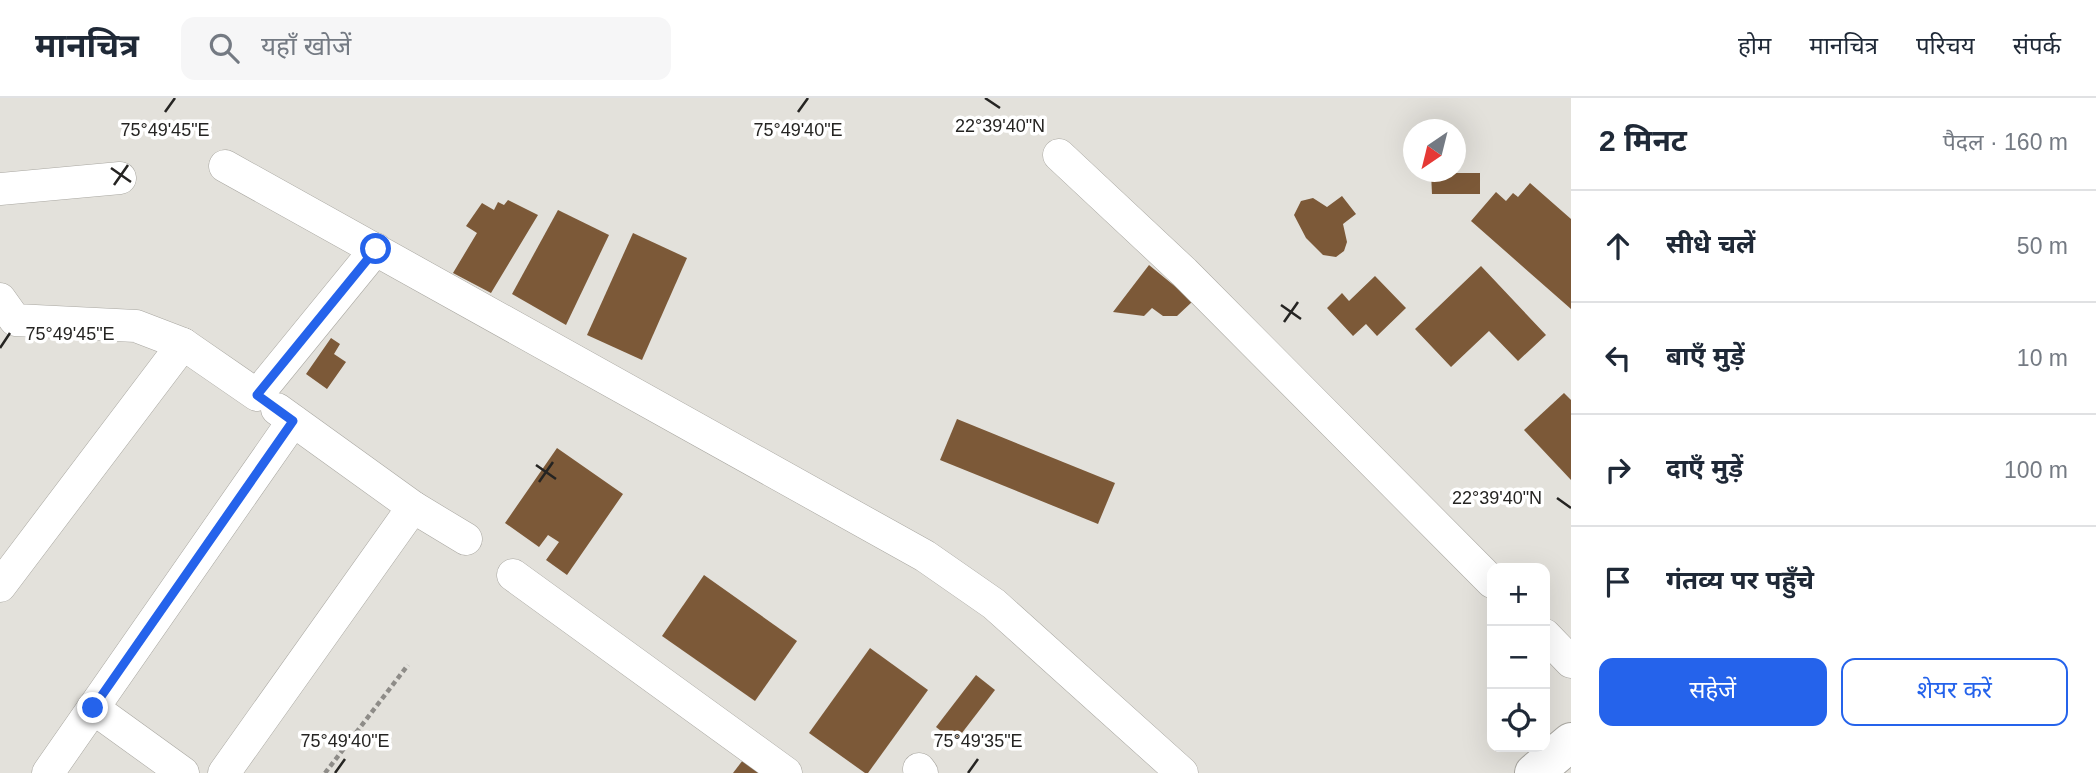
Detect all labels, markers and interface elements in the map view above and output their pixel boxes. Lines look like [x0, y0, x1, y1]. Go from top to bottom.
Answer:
search box [181, 17, 671, 80]
text: मानचित्र [35, 27, 139, 64]
icon: search [205, 29, 243, 67]
text: यहाँ खोजें [261, 31, 351, 61]
text: होम [1738, 32, 1771, 59]
text: मानचित्र [1809, 32, 1878, 59]
text: परिचय [1916, 32, 1975, 59]
text: संपर्क [2013, 32, 2061, 59]
text: 22°39'40"N [955, 116, 1045, 136]
north arrow [1403, 119, 1466, 182]
text: 75°49'45"E [120, 120, 210, 140]
text: 75°49'40"E [753, 120, 843, 140]
text: 2 मिनट [1599, 124, 1687, 157]
text: पैदल · 160 m [1943, 129, 2068, 155]
icon: ahead [1599, 227, 1637, 265]
text: सीधे चलें [1666, 229, 1755, 259]
route start [360, 233, 391, 264]
text: 50 m [2017, 233, 2068, 259]
text: 75°49'45"E [25, 324, 115, 344]
icon: left [1599, 339, 1637, 377]
text: बाएँ मुड़ें [1666, 341, 1745, 371]
text: 10 m [2017, 345, 2068, 371]
icon: right [1599, 451, 1637, 489]
text: दाएँ मुड़ें [1666, 453, 1743, 483]
text: 100 m [2004, 457, 2068, 483]
text: 22°39'40"N [1452, 488, 1542, 508]
map controls [1487, 563, 1550, 752]
button: + [1487, 563, 1550, 626]
icon: arrive [1599, 563, 1637, 601]
text: गंतव्य पर पहुँचे [1666, 565, 1814, 595]
button: − [1487, 626, 1550, 689]
button: सहेजें [1599, 658, 1827, 726]
button: शेयर करें [1841, 658, 2068, 726]
button: locate [1487, 689, 1550, 752]
route end [77, 692, 108, 723]
text: 75°49'40"E [300, 731, 390, 751]
text: 75°49'35"E [933, 731, 1023, 751]

